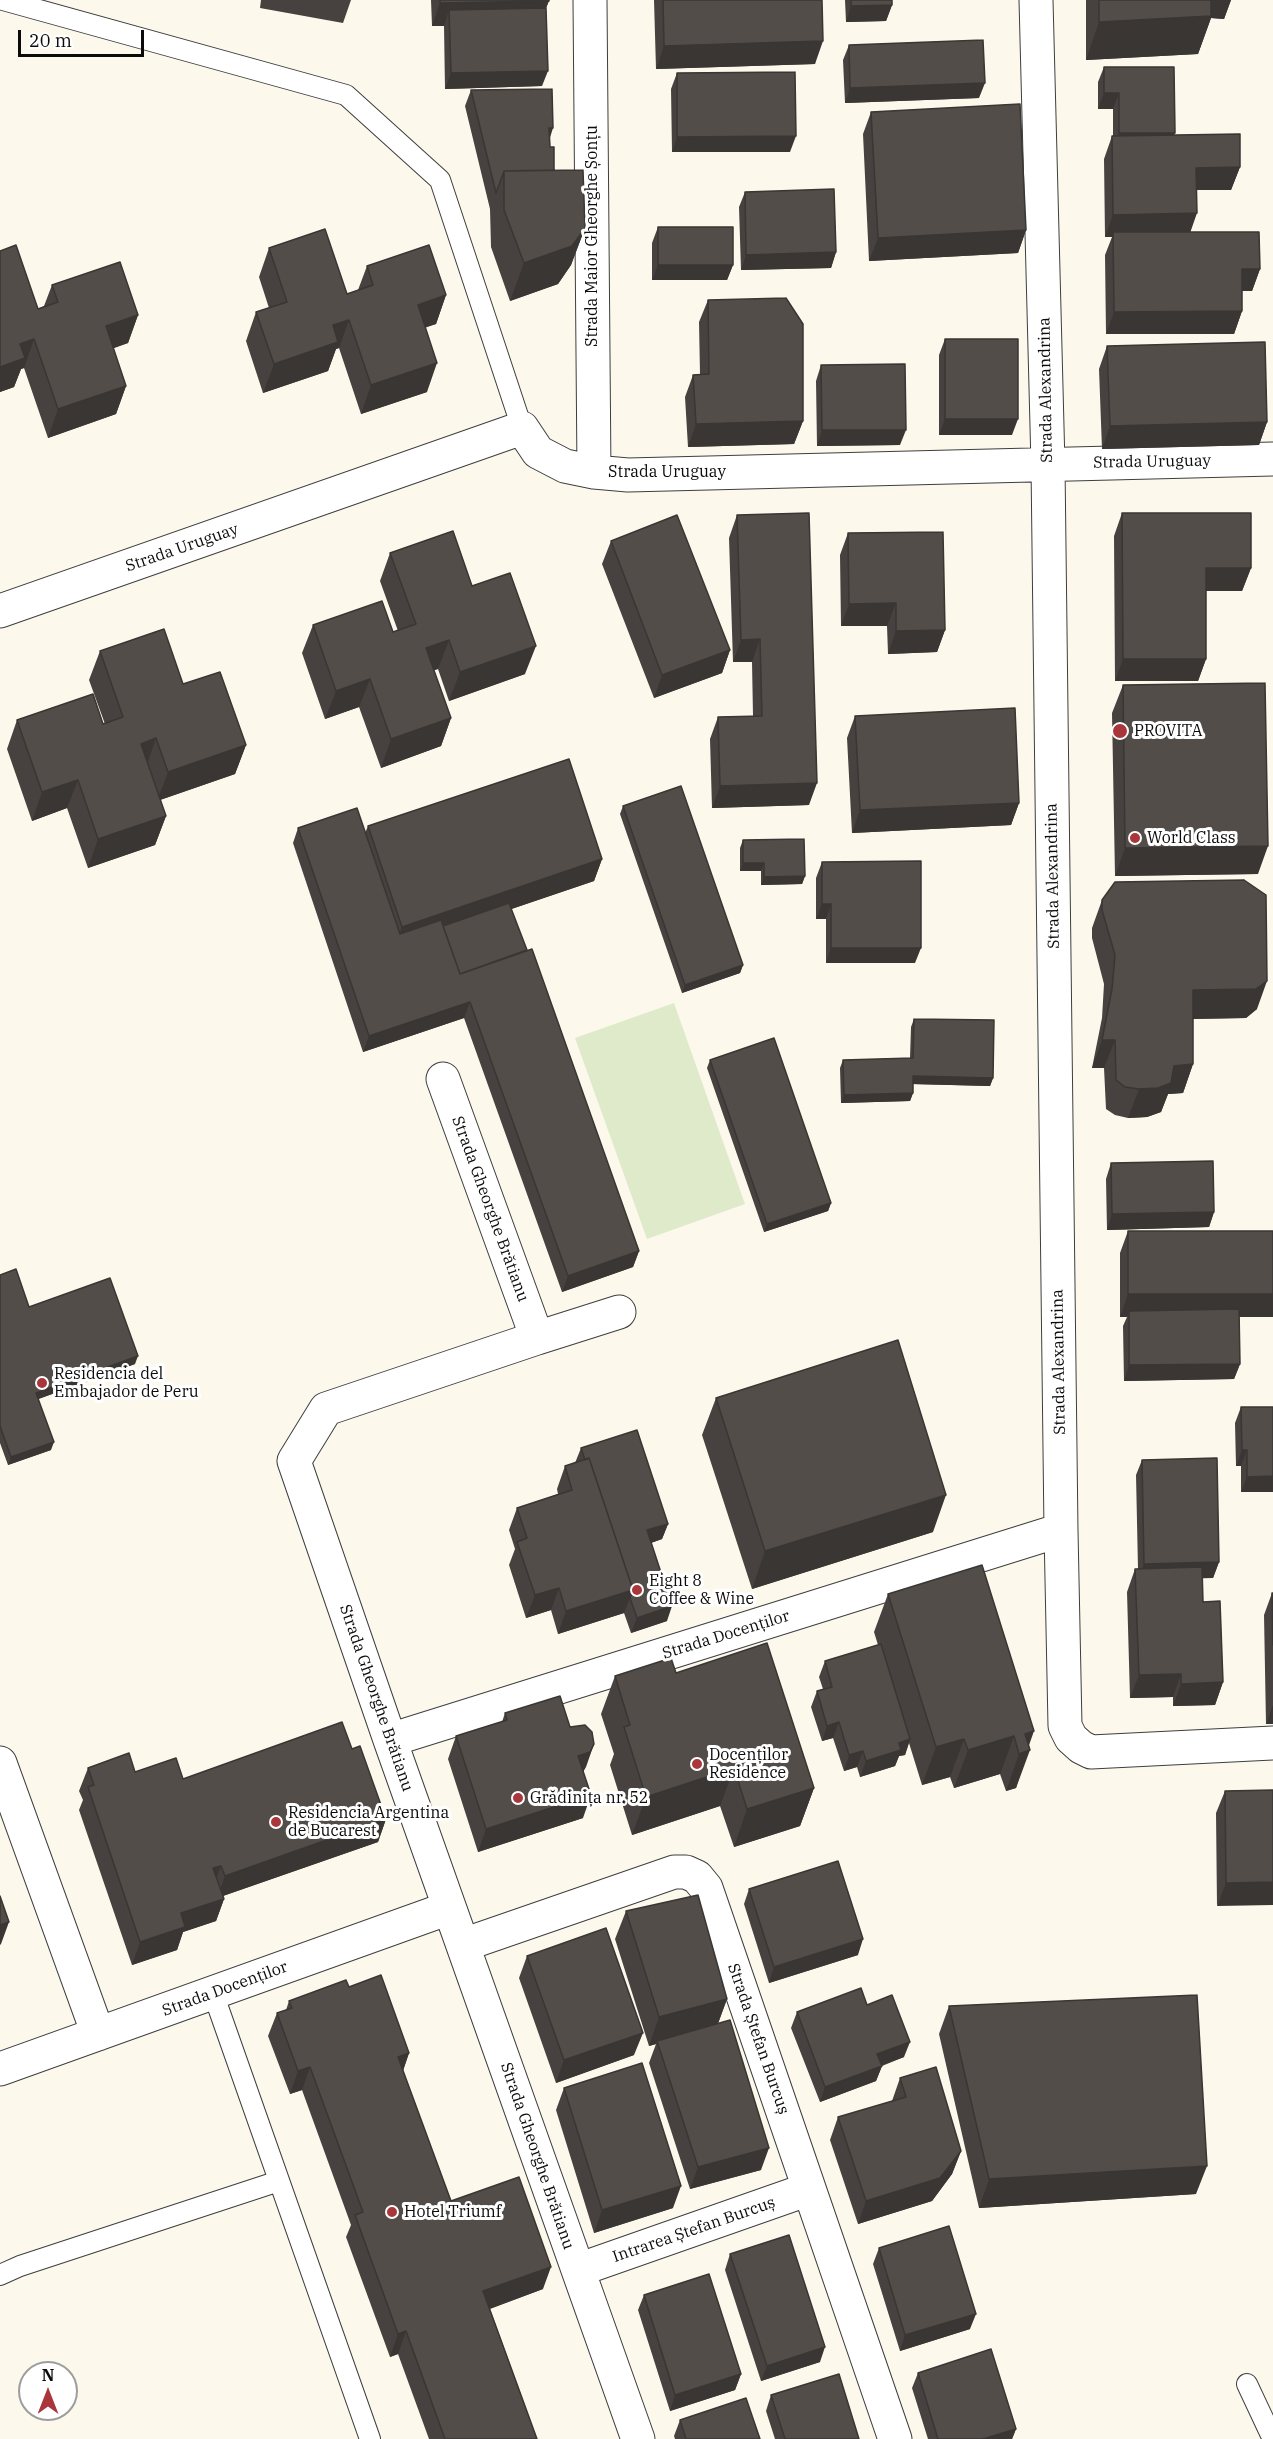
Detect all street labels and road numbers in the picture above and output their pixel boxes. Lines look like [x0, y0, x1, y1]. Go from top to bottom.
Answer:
street label: Strada Maior Gheorghe Șonțu [582, 125, 602, 347]
street label: Strada Alexandrina [1035, 317, 1057, 463]
street label: Strada Uruguay [1093, 451, 1211, 473]
street label: Strada Uruguay [608, 462, 726, 482]
street label: Strada Uruguay [123, 520, 241, 576]
street label: Strada Alexandrina [1042, 803, 1064, 949]
street label: Strada Gheorghe Brătianu [447, 1114, 533, 1304]
street label: Strada Alexandrina [1048, 1289, 1070, 1435]
street label: Strada Gheorghe Brătianu [335, 1602, 417, 1794]
street label: Strada Docenților [660, 1607, 792, 1663]
street label: Strada Docenților [160, 1957, 290, 2021]
street label: Strada Ștefan Burcuș [723, 1961, 793, 2117]
street label: Strada Gheorghe Brătianu [496, 2060, 578, 2252]
street label: Intrarea Ștefan Burcuș [610, 2193, 778, 2267]

